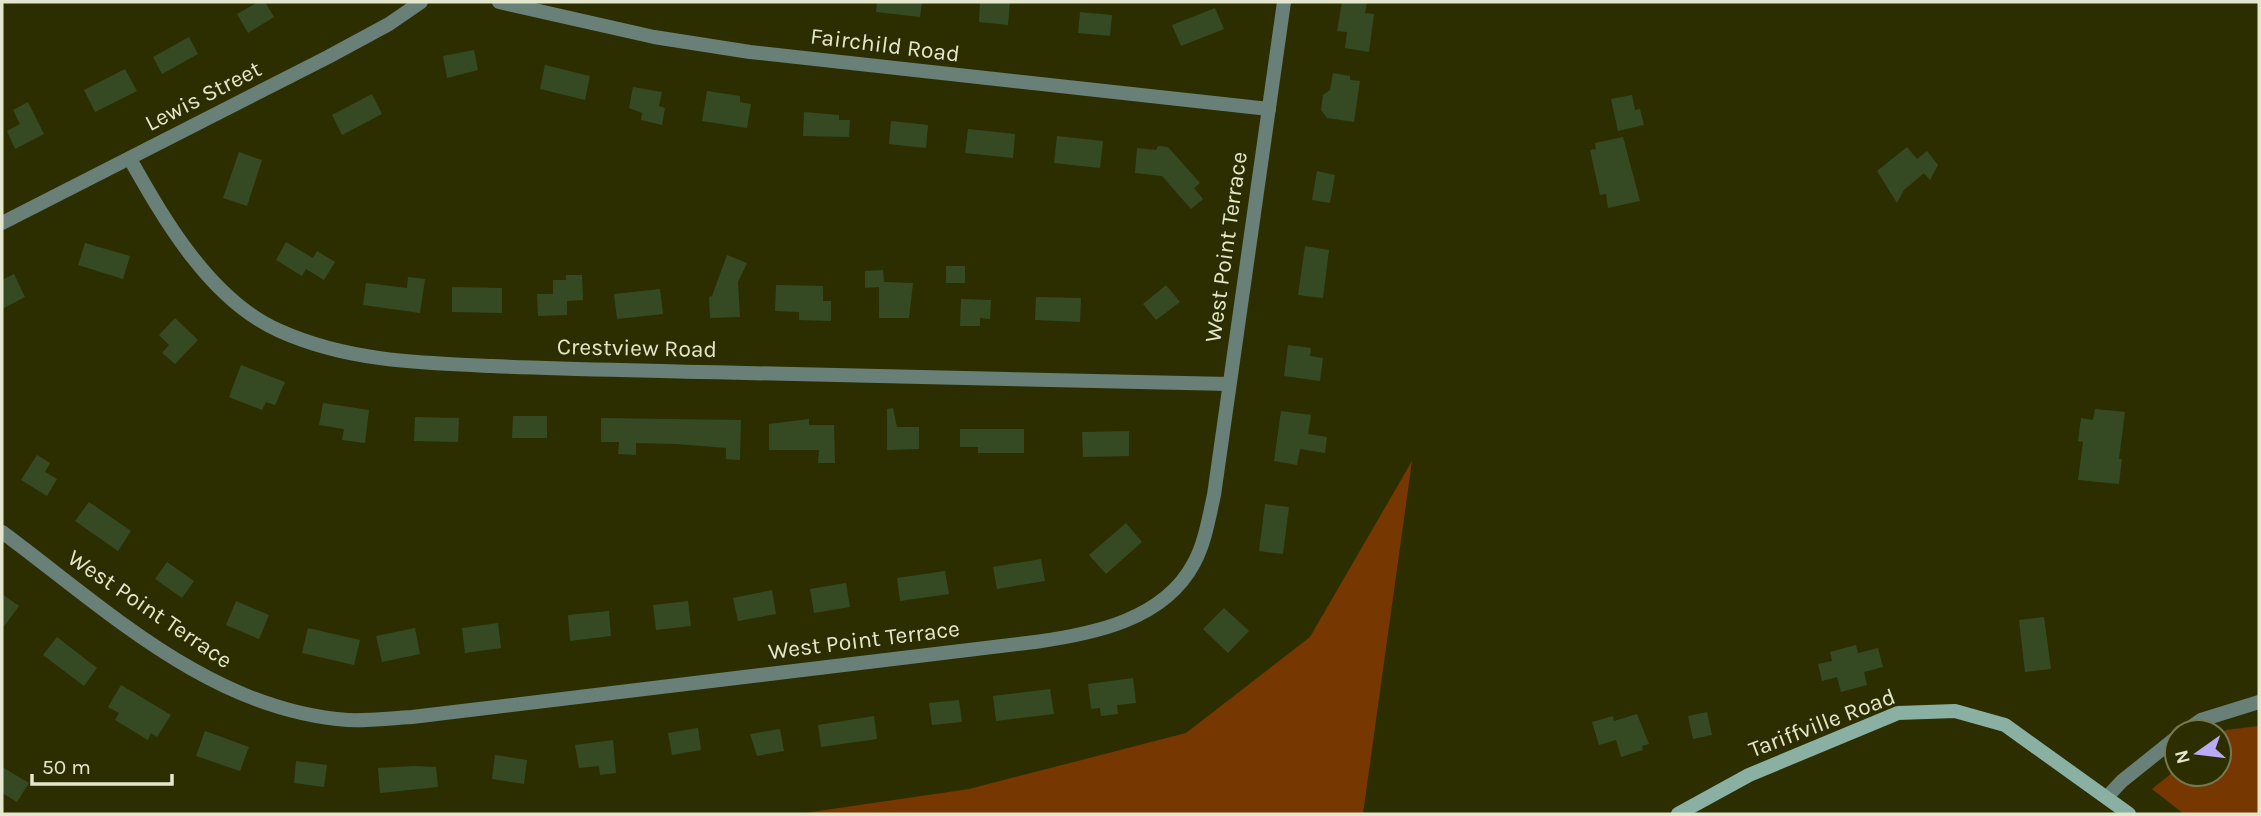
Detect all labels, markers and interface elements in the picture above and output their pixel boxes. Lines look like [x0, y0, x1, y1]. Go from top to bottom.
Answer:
street label: Fairchild Road [809, 22, 961, 68]
street label: Lewis Street [140, 55, 266, 137]
street label: West Point Terrace [1199, 150, 1253, 344]
street label: Crestview Road [557, 333, 717, 363]
street label: West Point Terrace [63, 544, 237, 674]
street label: West Point Terrace [767, 615, 961, 665]
street label: Tariffville Road [1745, 683, 1899, 763]
north arrow [2163, 718, 2233, 788]
scale bar [32, 742, 172, 786]
text: N [2170, 748, 2195, 766]
text: 50 m [42, 755, 91, 779]

